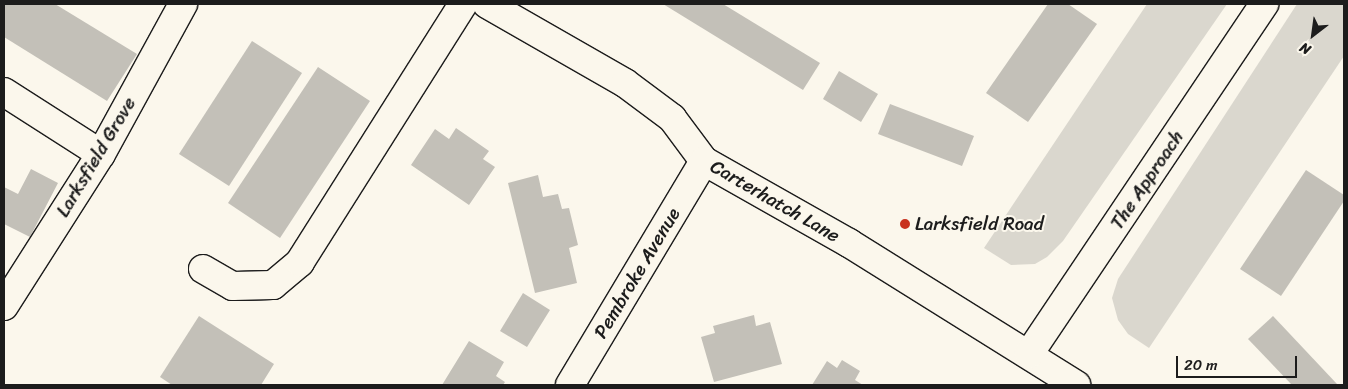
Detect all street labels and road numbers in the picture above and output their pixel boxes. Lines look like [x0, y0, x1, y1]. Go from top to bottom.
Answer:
street label: Larksfield Grove [51, 93, 141, 221]
street label: The Approach [1106, 126, 1188, 234]
street label: Carterhatch Lane [706, 155, 844, 247]
street label: Pembroke Avenue [589, 204, 685, 342]

